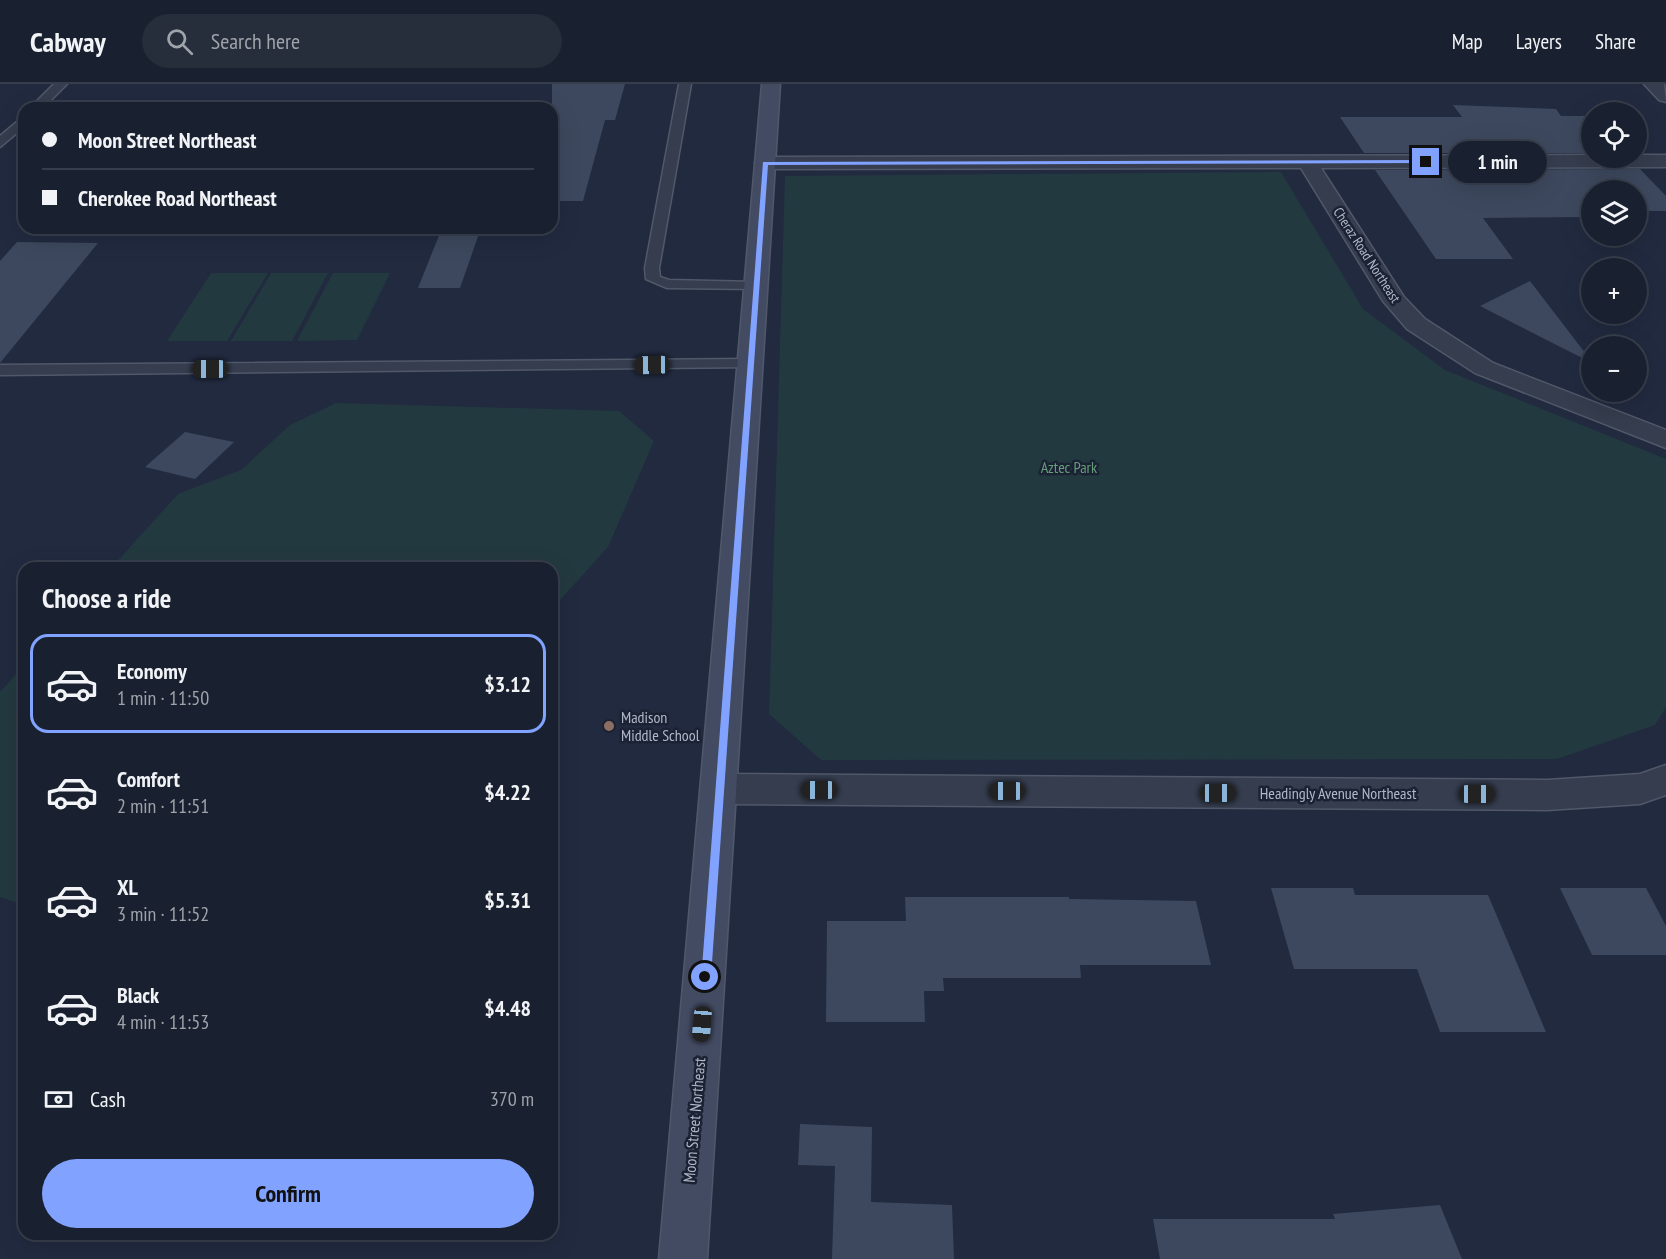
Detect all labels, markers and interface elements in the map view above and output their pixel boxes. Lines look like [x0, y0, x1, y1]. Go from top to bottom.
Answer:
search box [142, 14, 562, 68]
text: Cabway [30, 23, 106, 60]
icon: search [163, 25, 196, 58]
text: Search here [211, 27, 300, 55]
text: Map [1452, 28, 1483, 55]
text: Layers [1516, 28, 1562, 55]
text: Share [1595, 28, 1636, 55]
map controls [1581, 102, 1647, 402]
button: locate [1581, 102, 1647, 168]
text: Moon Street Northeast [78, 126, 256, 154]
callout: 1 min [1447, 141, 1546, 183]
route end [1412, 148, 1439, 175]
text: 1 min [1477, 149, 1518, 175]
button: layers [1581, 180, 1647, 246]
text: Cherokee Road Northeast [78, 184, 277, 212]
street label: Cheraz Road Northeast [1329, 204, 1405, 306]
button: + [1581, 258, 1647, 324]
button: − [1581, 336, 1647, 402]
car [634, 356, 670, 374]
car [192, 360, 228, 378]
park label: Aztec Park [1041, 457, 1098, 477]
text: Choose a ride [42, 581, 171, 615]
icon: car [45, 657, 99, 711]
text: Economy [117, 657, 187, 685]
text: $3.12 [484, 670, 531, 698]
text: 1 min · 11:50 [117, 685, 209, 711]
place label: Madison Middle School [621, 707, 700, 745]
marker: Madison Middle School [602, 719, 616, 733]
icon: car [45, 765, 99, 819]
text: Comfort [117, 765, 180, 793]
text: $4.22 [484, 778, 531, 806]
car [801, 781, 837, 799]
car [989, 782, 1025, 800]
street label: Headingly Avenue Northeast [1260, 783, 1417, 803]
car [1200, 784, 1236, 802]
car [1459, 785, 1495, 803]
text: 2 min · 11:51 [117, 793, 209, 819]
icon: car [45, 873, 99, 927]
text: XL [117, 873, 138, 901]
text: $5.31 [484, 886, 531, 914]
text: 3 min · 11:52 [117, 901, 209, 927]
route start [691, 963, 718, 990]
icon: car [45, 981, 99, 1035]
text: Black [117, 981, 159, 1009]
text: $4.48 [484, 994, 531, 1022]
car [691, 1005, 713, 1043]
text: 4 min · 11:53 [117, 1009, 209, 1035]
street label: Moon Street Northeast [679, 1056, 709, 1183]
icon: cash [42, 1083, 75, 1116]
text: Cash [90, 1085, 126, 1113]
text: 370 m [490, 1086, 534, 1112]
button: Confirm [42, 1159, 534, 1228]

